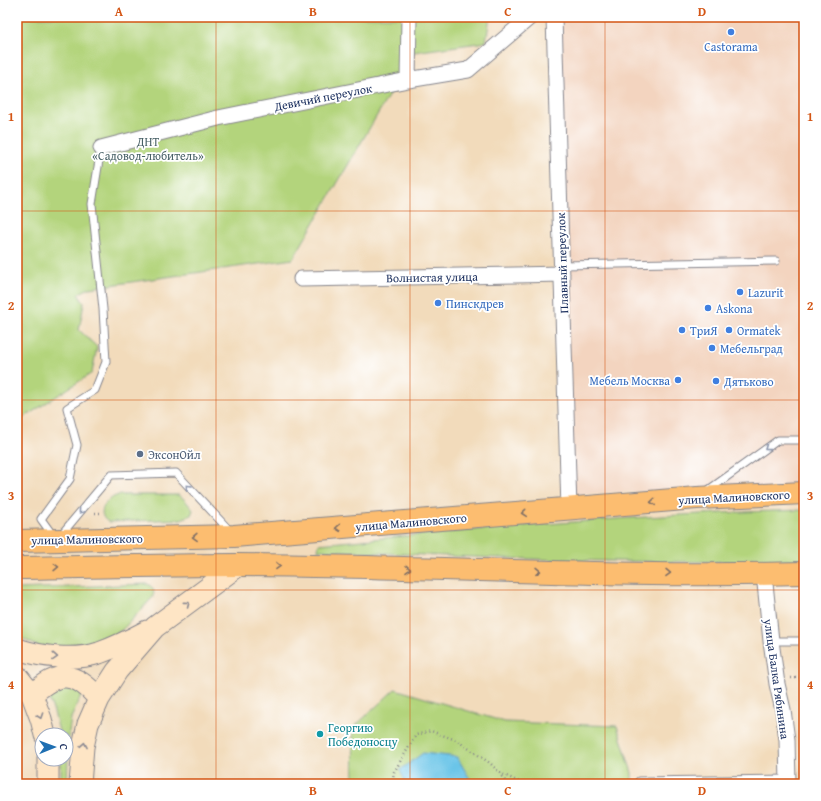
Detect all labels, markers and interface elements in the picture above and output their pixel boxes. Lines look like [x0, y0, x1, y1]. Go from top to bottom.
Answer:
text: A [115, 2, 124, 21]
text: B [309, 2, 317, 21]
text: C [504, 2, 512, 21]
text: D [698, 2, 706, 21]
marker: Castorama [726, 27, 736, 37]
place label: Castorama [704, 38, 758, 55]
street label: Девичий переулок [272, 79, 374, 115]
text: 1 [8, 107, 14, 126]
text: 1 [807, 107, 813, 126]
park label: ДНТ «Садовод-любитель» [92, 133, 204, 164]
street label: Плавный переулок [552, 212, 572, 314]
street label: Волнистая улица [386, 268, 478, 286]
place label: Lazurit [748, 284, 785, 301]
marker: Lazurit [735, 287, 745, 297]
place label: Пинскдрев [446, 295, 504, 312]
text: 2 [8, 296, 15, 315]
text: 2 [807, 296, 814, 315]
marker: Пинскдрев [433, 298, 443, 308]
place label: Askona [716, 300, 753, 317]
marker: Askona [703, 303, 713, 313]
place label: ТриЯ [690, 322, 717, 339]
place label: Ormatek [737, 322, 782, 339]
marker: ТриЯ [677, 325, 687, 335]
marker: Ormatek [724, 325, 734, 335]
place label: Мебельград [720, 340, 783, 357]
marker: Мебельград [707, 343, 717, 353]
place label: Мебель Москва [590, 372, 670, 389]
place label: Дятьково [723, 373, 774, 390]
marker: Мебель Москва [673, 375, 683, 385]
marker: Дятьково [711, 376, 721, 386]
one-way arrow [765, 443, 772, 450]
place label: ЭксонОйл [148, 446, 201, 463]
marker: ЭксонОйл [135, 449, 145, 459]
one-way arrow [185, 484, 193, 492]
text: 3 [8, 486, 14, 505]
street label: улица Малиновского [677, 486, 790, 508]
text: 3 [807, 486, 813, 505]
one-way arrow [650, 498, 656, 507]
one-way arrow [79, 506, 86, 513]
one-way arrow [521, 508, 527, 517]
street label: улица Малиновского [354, 509, 467, 535]
one-way arrow [335, 523, 341, 532]
street label: улица Малиновского [30, 530, 143, 548]
one-way arrow [192, 533, 198, 541]
one-way arrow [275, 562, 281, 570]
one-way arrow [53, 563, 59, 571]
one-way arrow [405, 564, 411, 573]
one-way arrow [535, 567, 541, 576]
one-way arrow [665, 569, 671, 577]
one-way arrow [182, 602, 189, 609]
street label: улица Балка Рябинина [760, 617, 794, 741]
one-way arrow [52, 652, 58, 661]
text: 4 [8, 675, 15, 694]
text: 4 [807, 675, 814, 694]
one-way arrow [35, 713, 44, 720]
place label: Георгию Победоносцу [328, 719, 398, 750]
north arrow [34, 727, 74, 767]
marker: Георгию Победоносцу [315, 729, 325, 739]
one-way arrow [79, 742, 87, 748]
text: С [56, 744, 72, 750]
text: A [115, 781, 124, 800]
text: B [309, 781, 317, 800]
text: C [504, 781, 512, 800]
text: D [698, 781, 706, 800]

